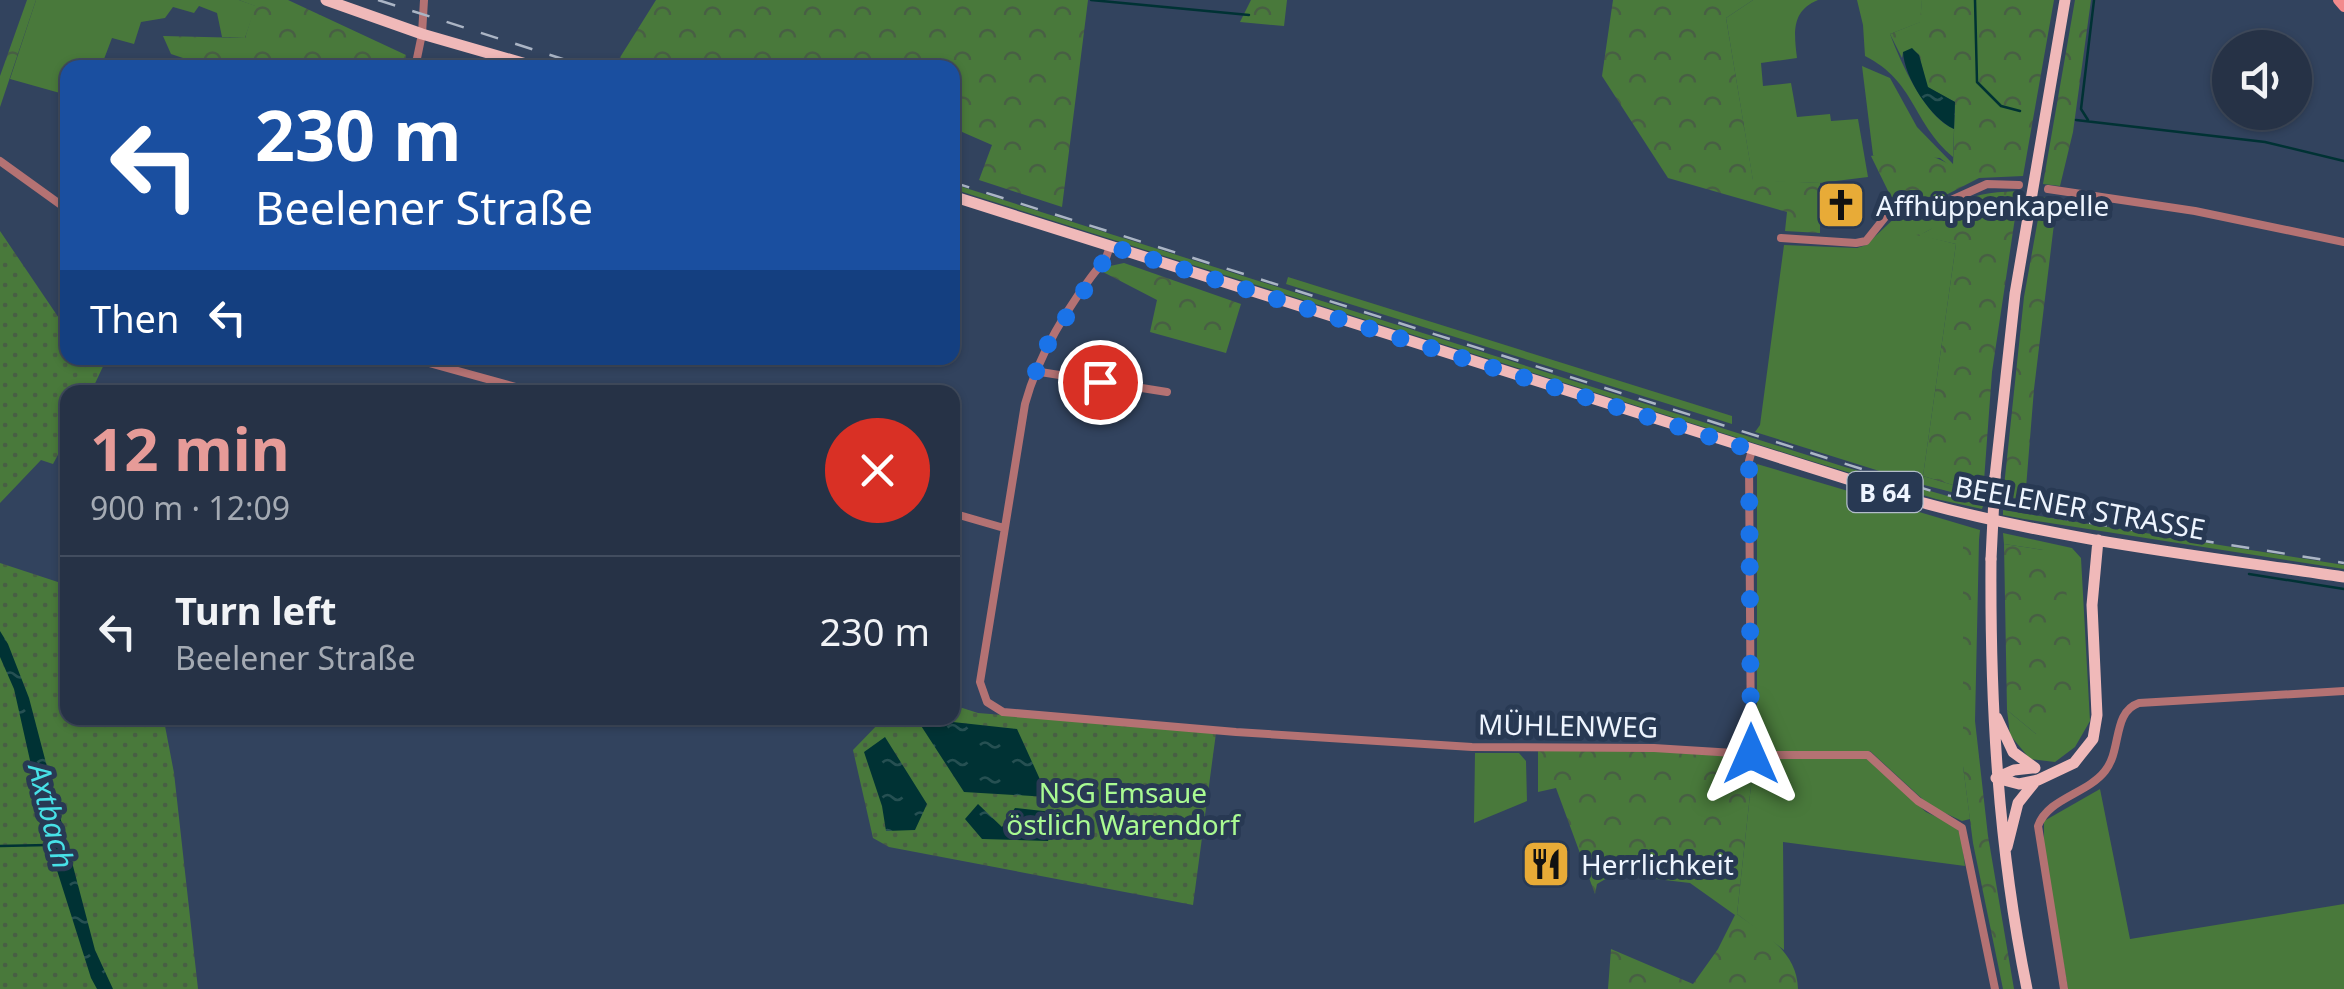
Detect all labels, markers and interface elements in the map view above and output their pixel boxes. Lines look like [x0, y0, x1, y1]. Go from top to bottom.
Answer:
map controls [2212, 30, 2312, 130]
button: sound [2212, 30, 2312, 130]
text: 230 m [255, 86, 462, 182]
icon: left [90, 100, 220, 230]
text: Beelener Straße [255, 177, 593, 238]
church icon: Affhüppenkapelle [1815, 179, 1867, 231]
place label: Affhüppenkapelle [1876, 186, 2109, 224]
icon: left [200, 290, 255, 345]
text: Then [90, 292, 180, 344]
pin [1058, 340, 1143, 425]
icon: arrive [1073, 355, 1128, 410]
text: 12 min [90, 407, 290, 489]
button: close [825, 418, 930, 523]
street label: BEELENER STRASSE [1952, 466, 2208, 548]
road number: B 64 [1848, 472, 1922, 512]
text: 900 m · 12:09 [90, 486, 290, 529]
text: Turn left [175, 584, 337, 636]
icon: left [90, 604, 145, 659]
text: 230 m [819, 605, 930, 657]
text: Beelener Straße [175, 636, 415, 679]
position arrow [1699, 702, 1803, 806]
street label: MÜHLENWEG [1478, 704, 1658, 746]
water label: Axtbach [19, 757, 85, 873]
park label: NSG Emsaue östlich Warendorf [1006, 773, 1241, 843]
restaurant icon: Herrlichkeit [1520, 838, 1572, 890]
place label: Herrlichkeit [1581, 845, 1734, 883]

